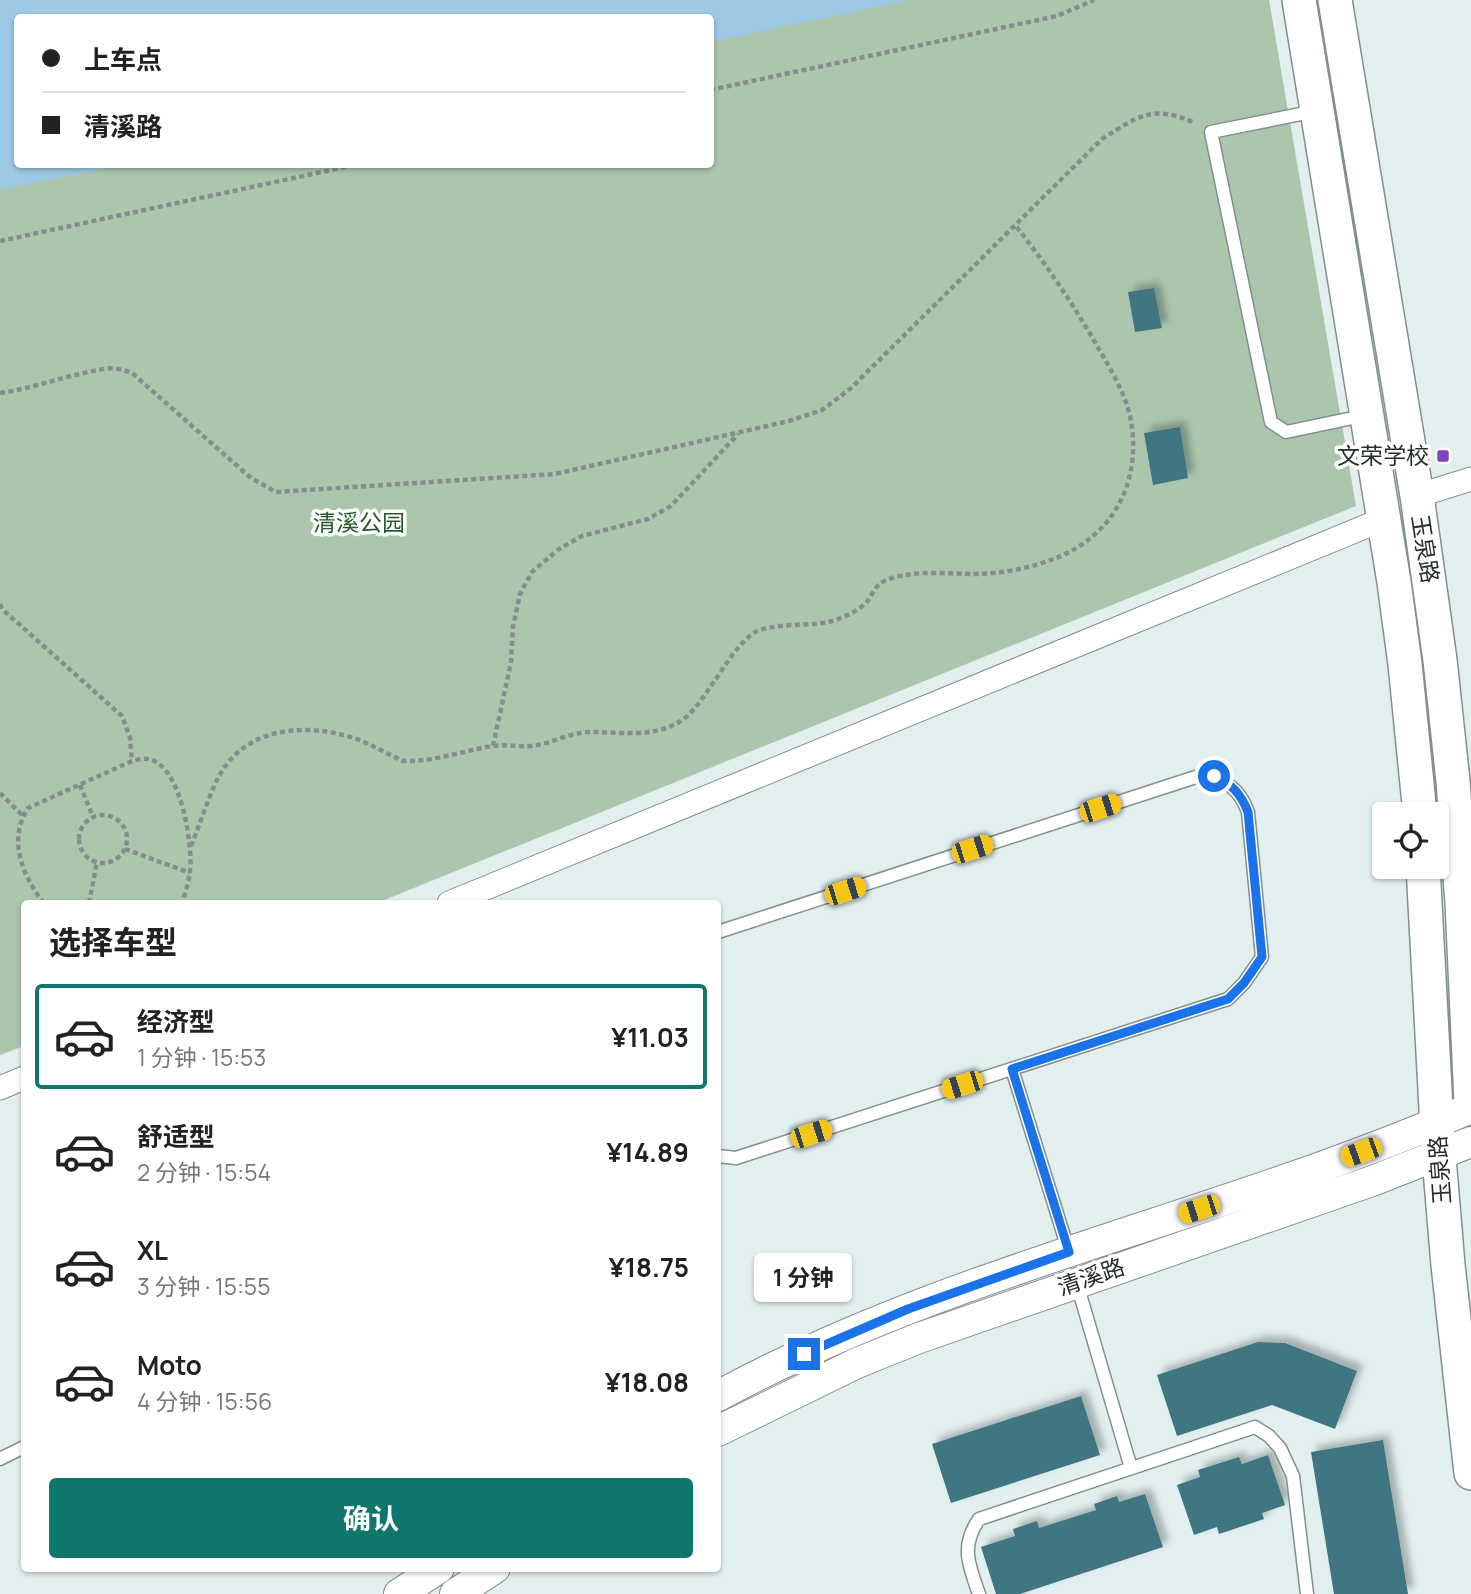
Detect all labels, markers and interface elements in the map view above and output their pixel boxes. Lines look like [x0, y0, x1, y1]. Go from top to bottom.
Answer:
text: 上车点 [84, 41, 162, 77]
text: 清溪路 [84, 108, 162, 144]
place label: 文荣学校 [1337, 439, 1429, 471]
marker: 文荣学校 [1435, 448, 1451, 464]
park label: 清溪公园 [313, 506, 405, 538]
street label: 玉泉路 [1405, 512, 1447, 585]
route start [1198, 760, 1230, 792]
car [1077, 792, 1124, 824]
map controls [1372, 802, 1449, 879]
button: locate [1372, 802, 1449, 879]
car [949, 833, 996, 865]
car [822, 875, 869, 907]
text: 选择车型 [49, 920, 177, 964]
text: 经济型 [137, 1003, 215, 1039]
icon: car [53, 1005, 116, 1068]
text: ¥11.03 [611, 1019, 689, 1055]
text: 1 分钟 · 15:53 [137, 1041, 266, 1073]
car [939, 1069, 986, 1101]
text: 舒适型 [137, 1118, 215, 1154]
car [788, 1118, 835, 1150]
icon: car [53, 1120, 116, 1183]
text: ¥14.89 [606, 1134, 689, 1170]
car [1338, 1135, 1385, 1169]
street label: 玉泉路 [1421, 1135, 1457, 1206]
text: 2 分钟 · 15:54 [137, 1156, 271, 1188]
car [1176, 1193, 1223, 1225]
text: XL [137, 1232, 168, 1268]
icon: car [53, 1235, 116, 1298]
text: ¥18.75 [609, 1249, 689, 1285]
street label: 清溪路 [1053, 1250, 1129, 1302]
callout: 1 分钟 [755, 1252, 853, 1302]
text: 1 分钟 [773, 1261, 833, 1293]
text: 3 分钟 · 15:55 [137, 1270, 270, 1302]
route end [788, 1338, 820, 1370]
text: Moto [137, 1347, 202, 1383]
icon: car [53, 1350, 116, 1413]
text: ¥18.08 [605, 1364, 689, 1400]
text: 4 分钟 · 15:56 [137, 1385, 272, 1417]
button: 确认 [49, 1478, 693, 1558]

